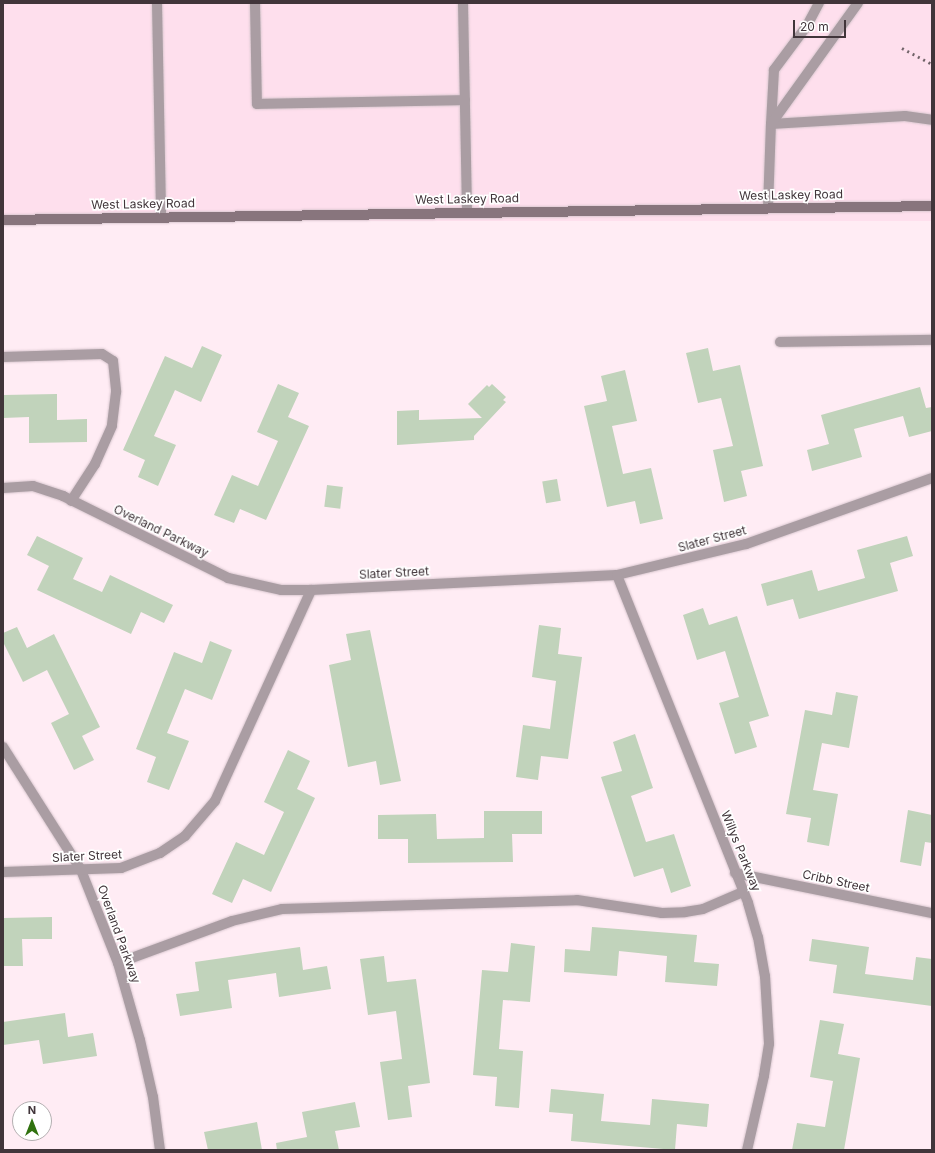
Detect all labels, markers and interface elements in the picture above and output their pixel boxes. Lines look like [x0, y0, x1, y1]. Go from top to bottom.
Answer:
scale bar [795, 12, 848, 38]
text: 20 m [800, 19, 829, 34]
street label: West Laskey Road [739, 187, 843, 203]
street label: West Laskey Road [415, 191, 519, 207]
street label: West Laskey Road [91, 196, 195, 212]
street label: Overland Parkway [111, 502, 211, 560]
street label: Slater Street [676, 523, 748, 555]
street label: Slater Street [359, 564, 429, 582]
street label: Willys Parkway [718, 808, 764, 894]
street label: Slater Street [52, 847, 122, 865]
street label: Cribb Street [801, 867, 871, 895]
street label: Overland Parkway [95, 883, 143, 985]
north arrow [12, 1101, 52, 1141]
text: N [28, 1103, 36, 1117]

